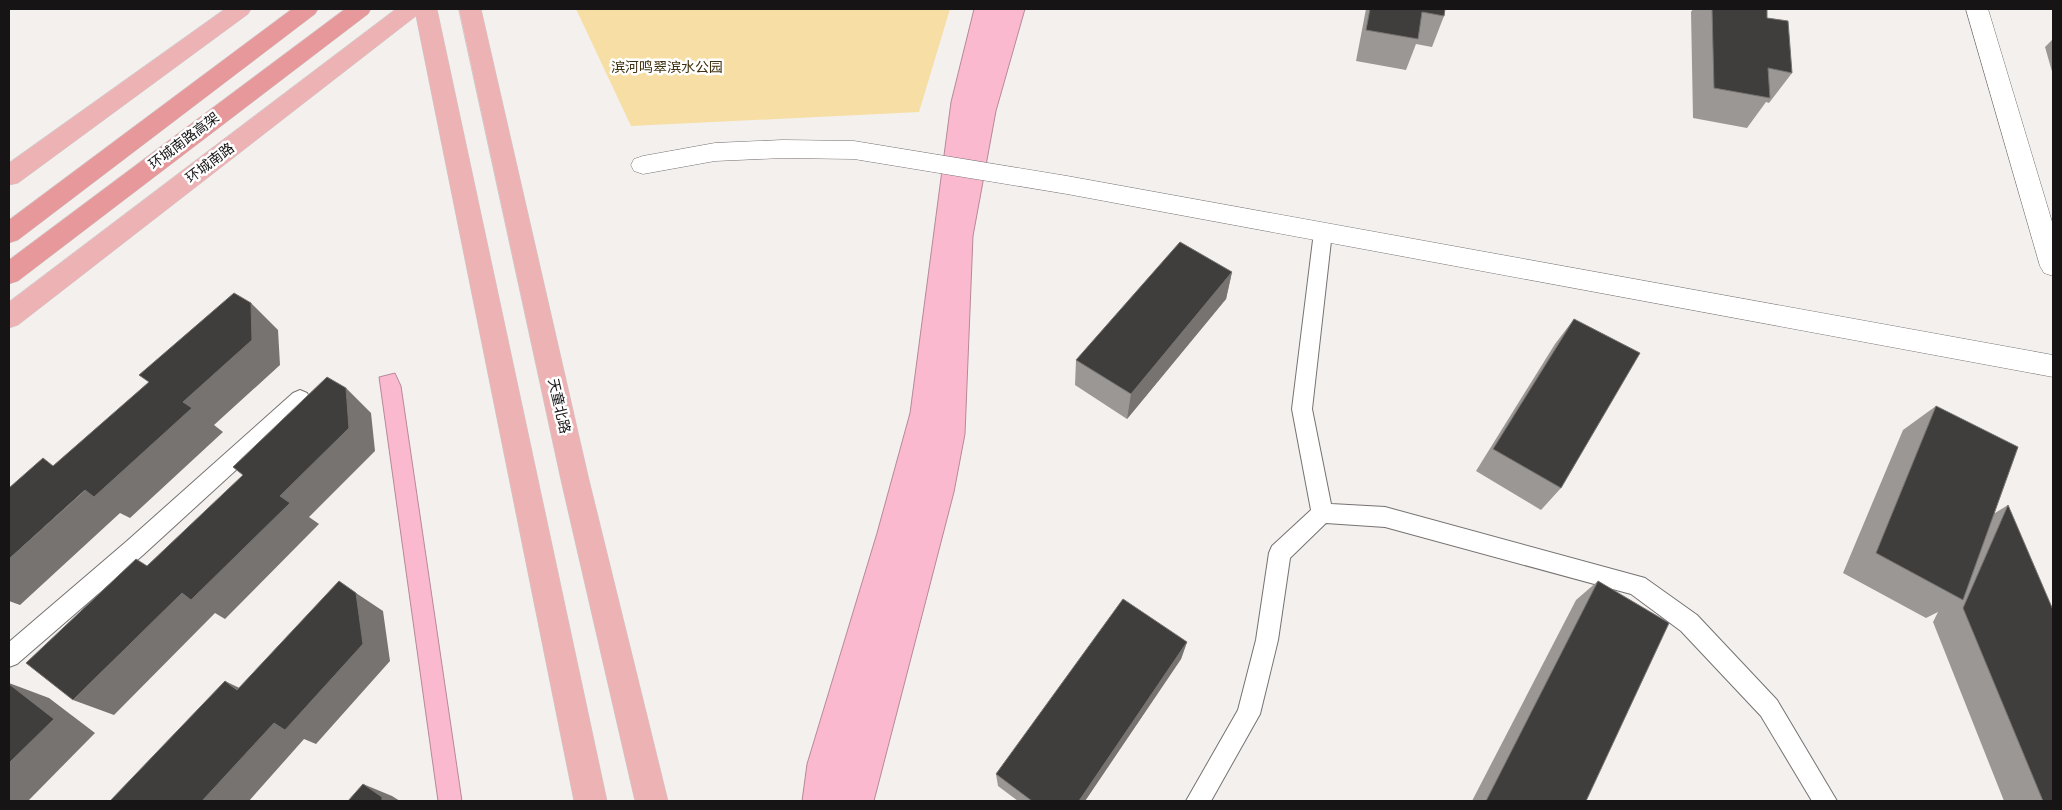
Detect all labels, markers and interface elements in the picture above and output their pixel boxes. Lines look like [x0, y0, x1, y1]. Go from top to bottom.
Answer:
park label: 滨河鸣翠滨水公园 [611, 59, 723, 76]
street label: 环城南路高架 [145, 109, 223, 173]
street label: 环城南路 [183, 139, 237, 187]
street label: 天童北路 [544, 377, 574, 435]

